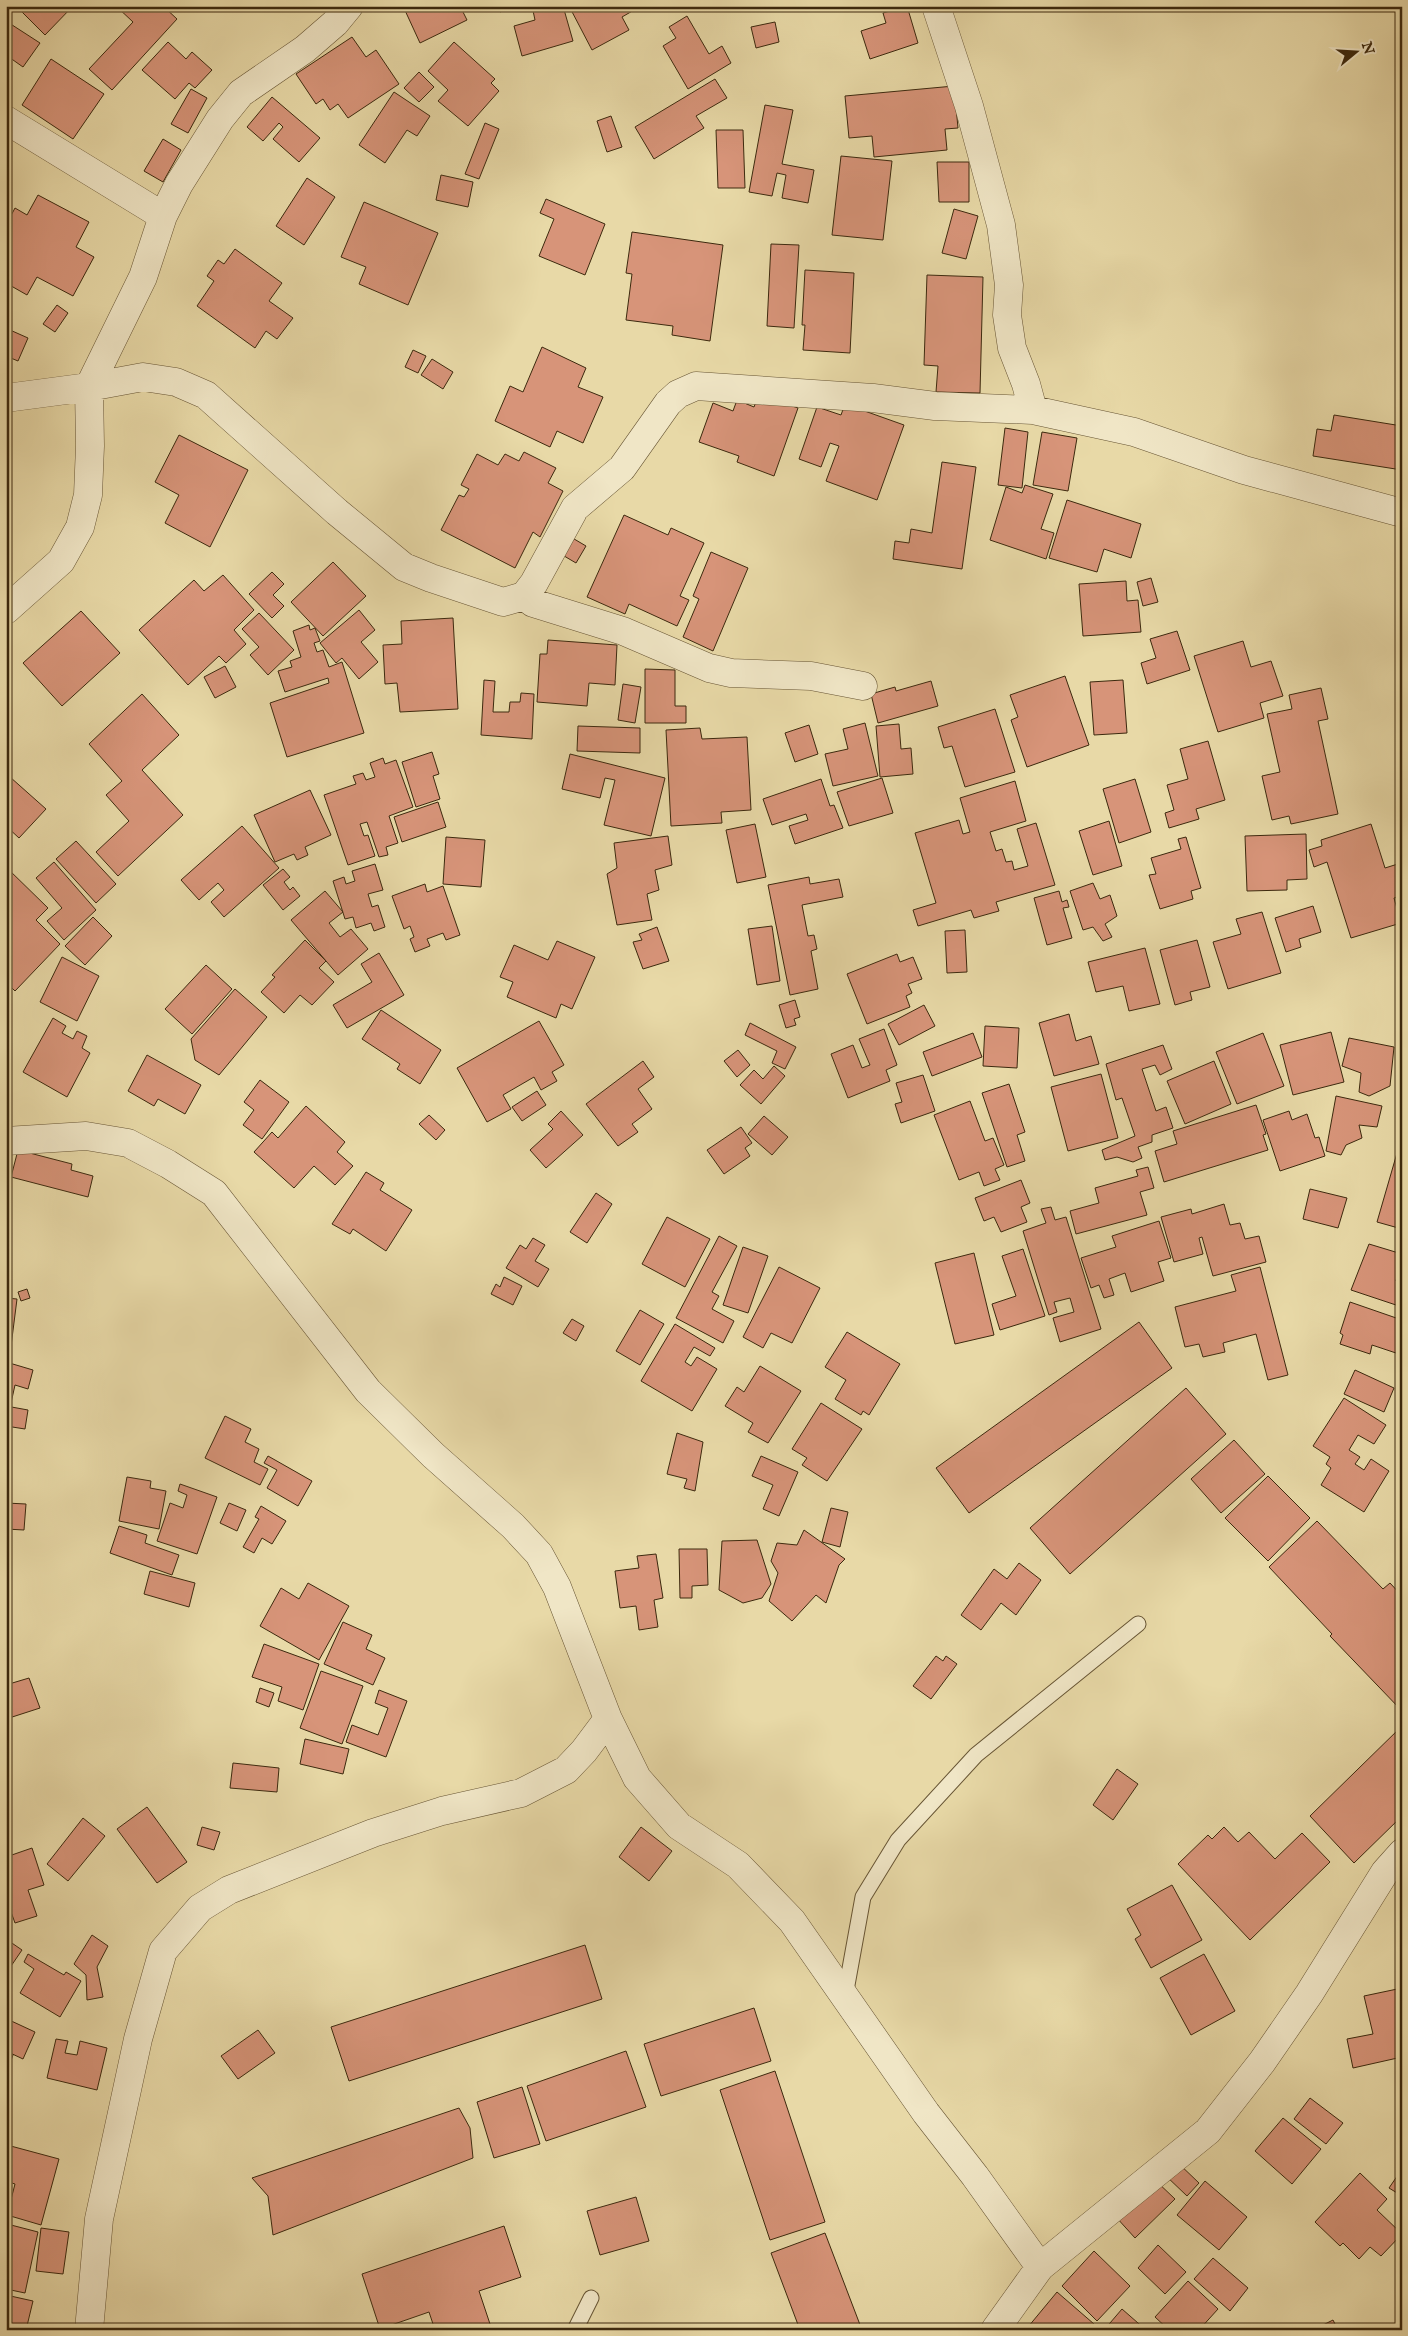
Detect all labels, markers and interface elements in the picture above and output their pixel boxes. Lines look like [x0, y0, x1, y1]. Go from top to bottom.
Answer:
north arrow [1330, 28, 1380, 78]
text: N [1357, 39, 1378, 57]

